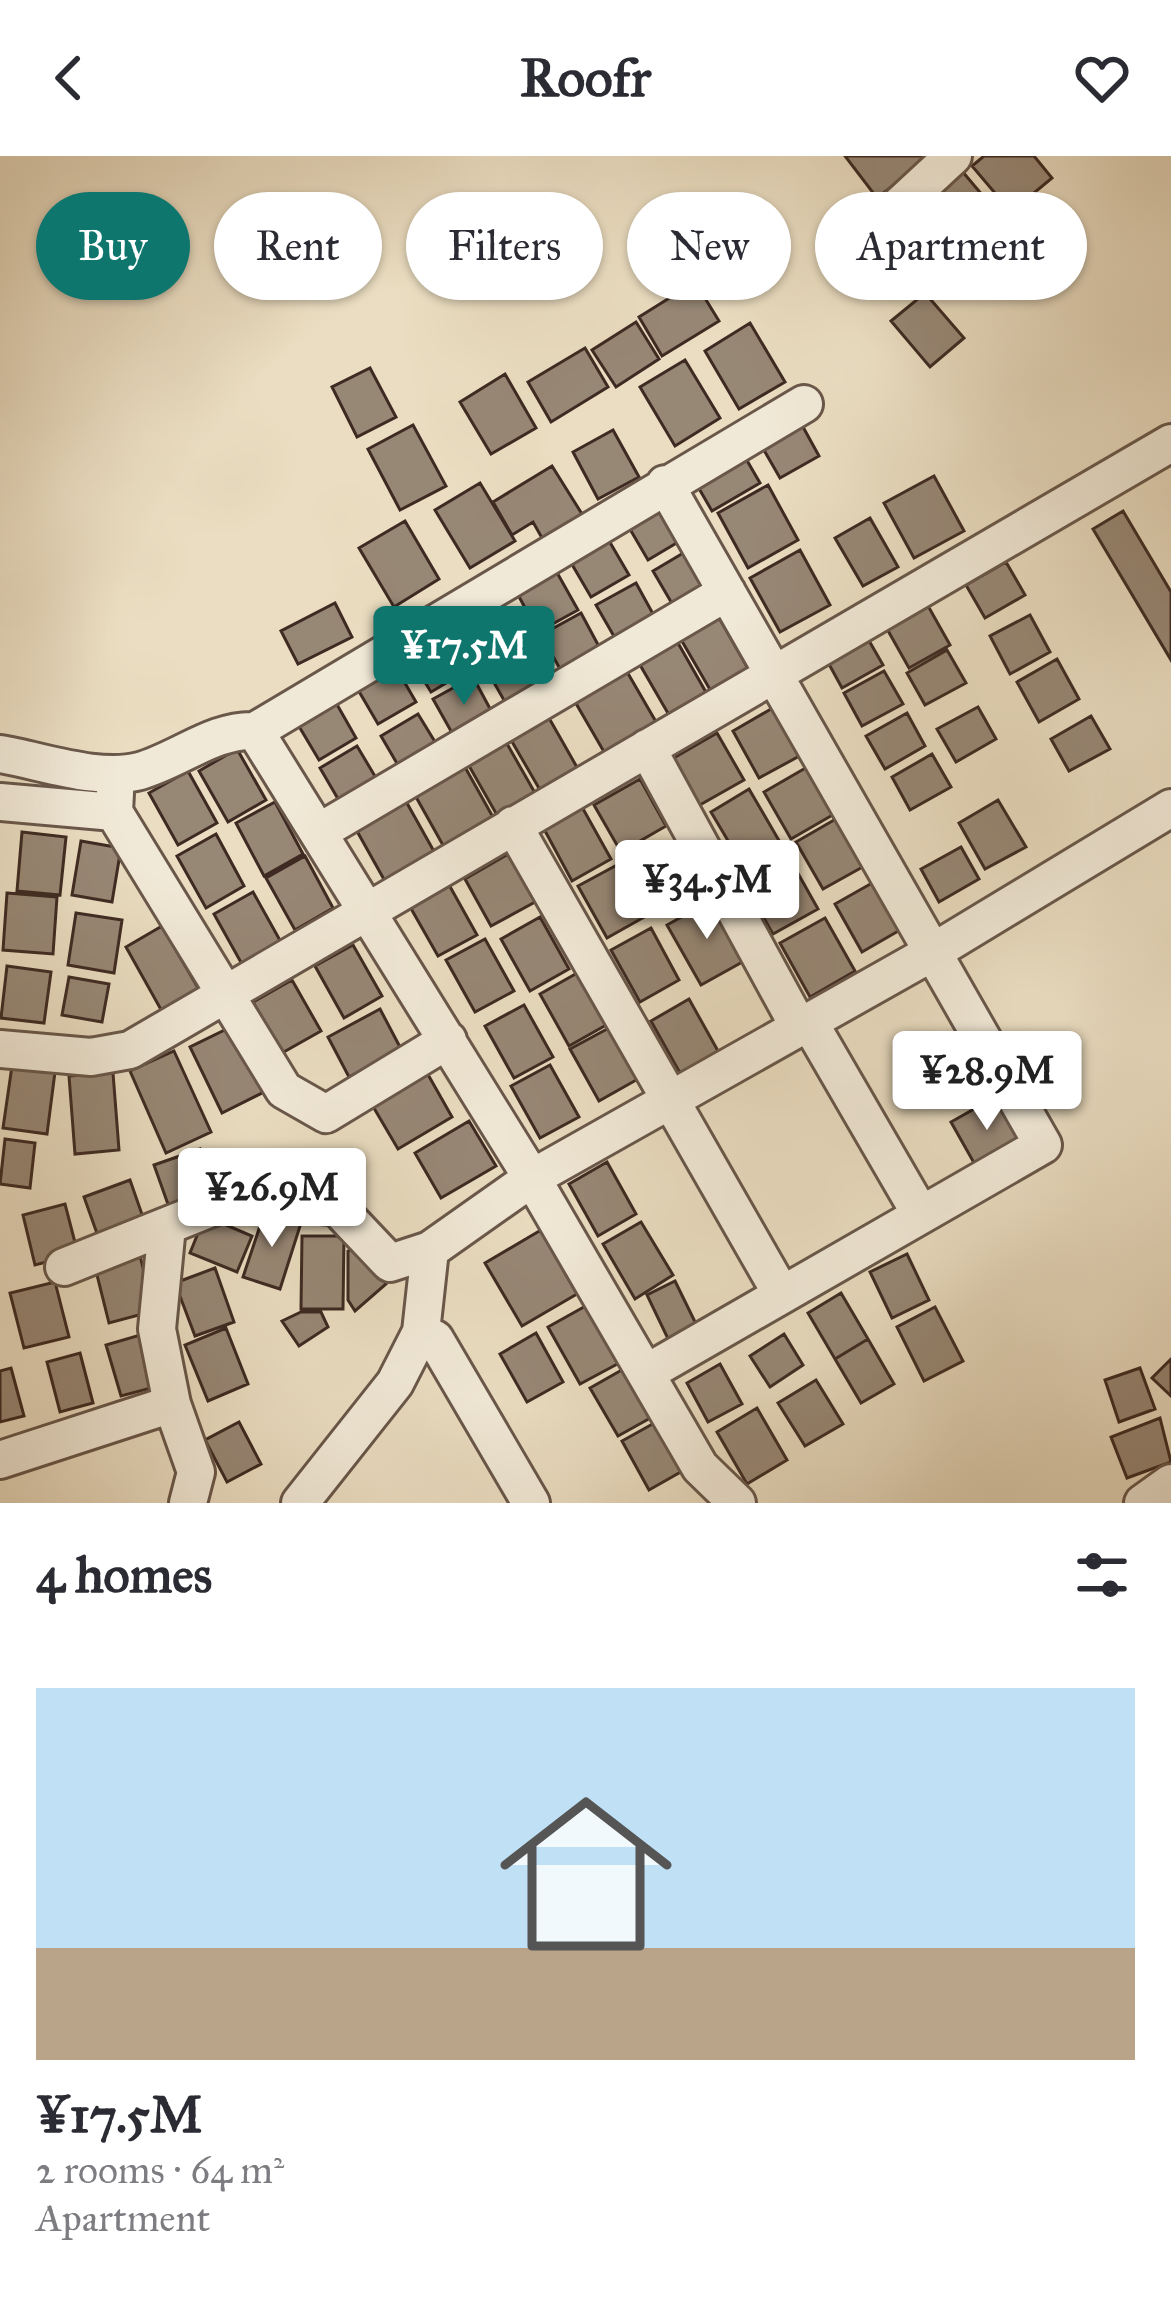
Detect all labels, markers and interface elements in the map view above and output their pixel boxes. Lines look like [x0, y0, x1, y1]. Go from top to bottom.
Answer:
icon: back [36, 45, 102, 111]
text: Roofr [520, 45, 651, 111]
icon: heart [1069, 45, 1135, 111]
chip: Buy [36, 192, 190, 300]
chip: Rent [214, 192, 382, 300]
chip: Filters [406, 192, 603, 300]
chip: New [627, 192, 791, 300]
chip: Apartment [815, 192, 1087, 300]
pin: ¥17.5M [366, 606, 562, 708]
text: ¥17.5M [400, 621, 528, 669]
pin: ¥34.5M [609, 840, 805, 942]
text: ¥34.5M [642, 855, 772, 903]
pin: ¥28.9M [889, 1031, 1085, 1133]
text: ¥28.9M [920, 1046, 1054, 1094]
pin: ¥26.9M [174, 1148, 370, 1250]
text: ¥26.9M [205, 1163, 339, 1211]
icon: filters [1069, 1542, 1135, 1608]
text: 4 homes [36, 1544, 212, 1606]
icon: home [478, 1766, 694, 1982]
text: ¥17.5M [36, 2084, 202, 2146]
text: 2 rooms · 64 m² [36, 2146, 284, 2194]
text: Apartment [36, 2194, 210, 2242]

